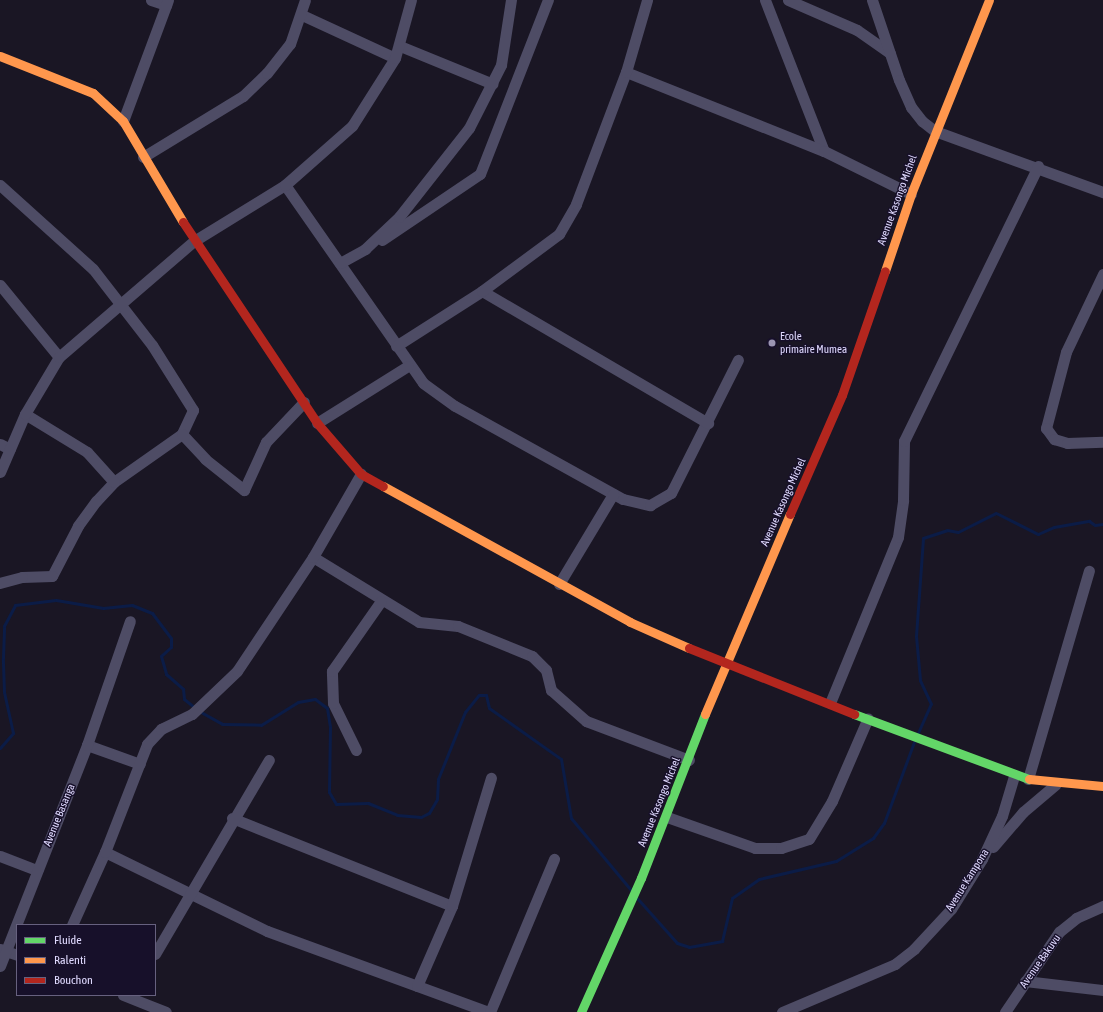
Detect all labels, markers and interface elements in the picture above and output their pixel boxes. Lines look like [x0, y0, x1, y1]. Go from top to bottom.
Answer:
street label: Avenue Kasongo Michel [875, 153, 919, 247]
place label: Ecole primaire Mumea [780, 330, 847, 356]
marker: Ecole primaire Mumea [767, 338, 777, 348]
street label: Avenue Kasongo Michel [758, 456, 808, 548]
street label: Avenue Kasongo Michel [635, 755, 683, 849]
street label: Avenue Basanga [40, 782, 78, 848]
street label: Avenue Kampona [943, 846, 991, 914]
legend [16, 924, 156, 996]
street label: Avenue Bakuvu [1017, 932, 1063, 990]
text: Fluide [54, 933, 82, 947]
text: Ralenti [54, 953, 86, 967]
text: Bouchon [54, 973, 93, 987]

